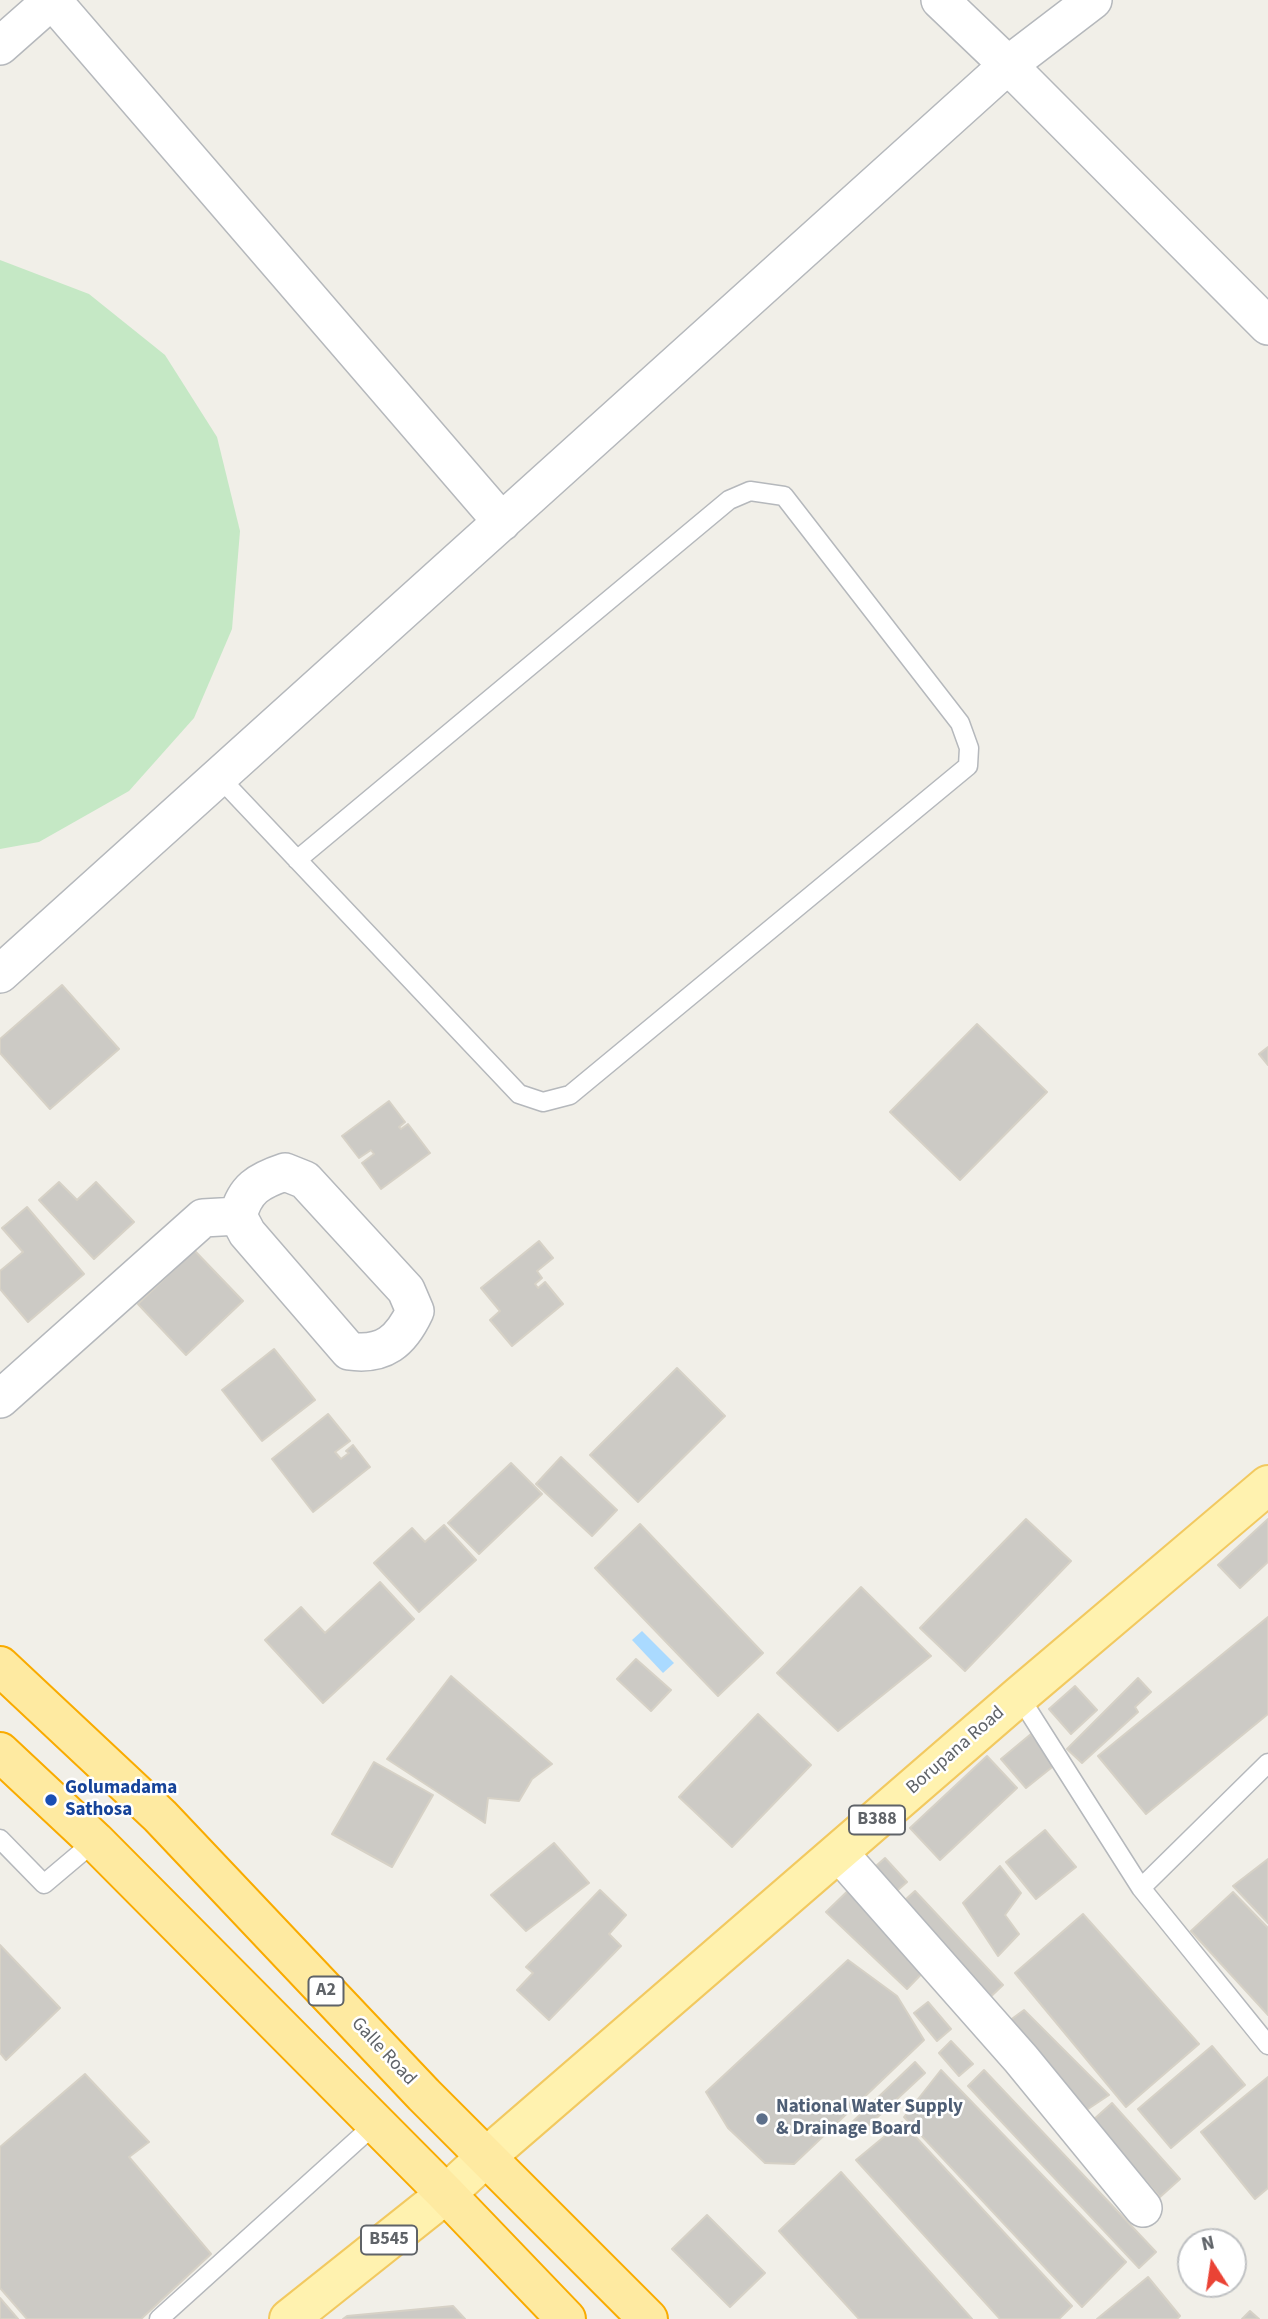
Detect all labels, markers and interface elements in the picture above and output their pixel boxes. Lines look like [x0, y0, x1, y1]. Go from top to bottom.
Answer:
street label: Borupana Road [902, 1702, 1010, 1800]
place label: Golumadama Sathosa [65, 1778, 177, 1822]
marker: Golumadama Sathosa [43, 1792, 59, 1808]
road number: B388 [849, 1806, 905, 1834]
road number: A2 [308, 1977, 344, 2006]
street label: Galle Road [346, 2013, 420, 2091]
place label: National Water Supply & Drainage Board [776, 2097, 963, 2141]
marker: National Water Supply & Drainage Board [754, 2111, 770, 2127]
road number: B545 [361, 2226, 417, 2254]
north arrow [1177, 2228, 1247, 2298]
text: N [1199, 2229, 1217, 2258]

